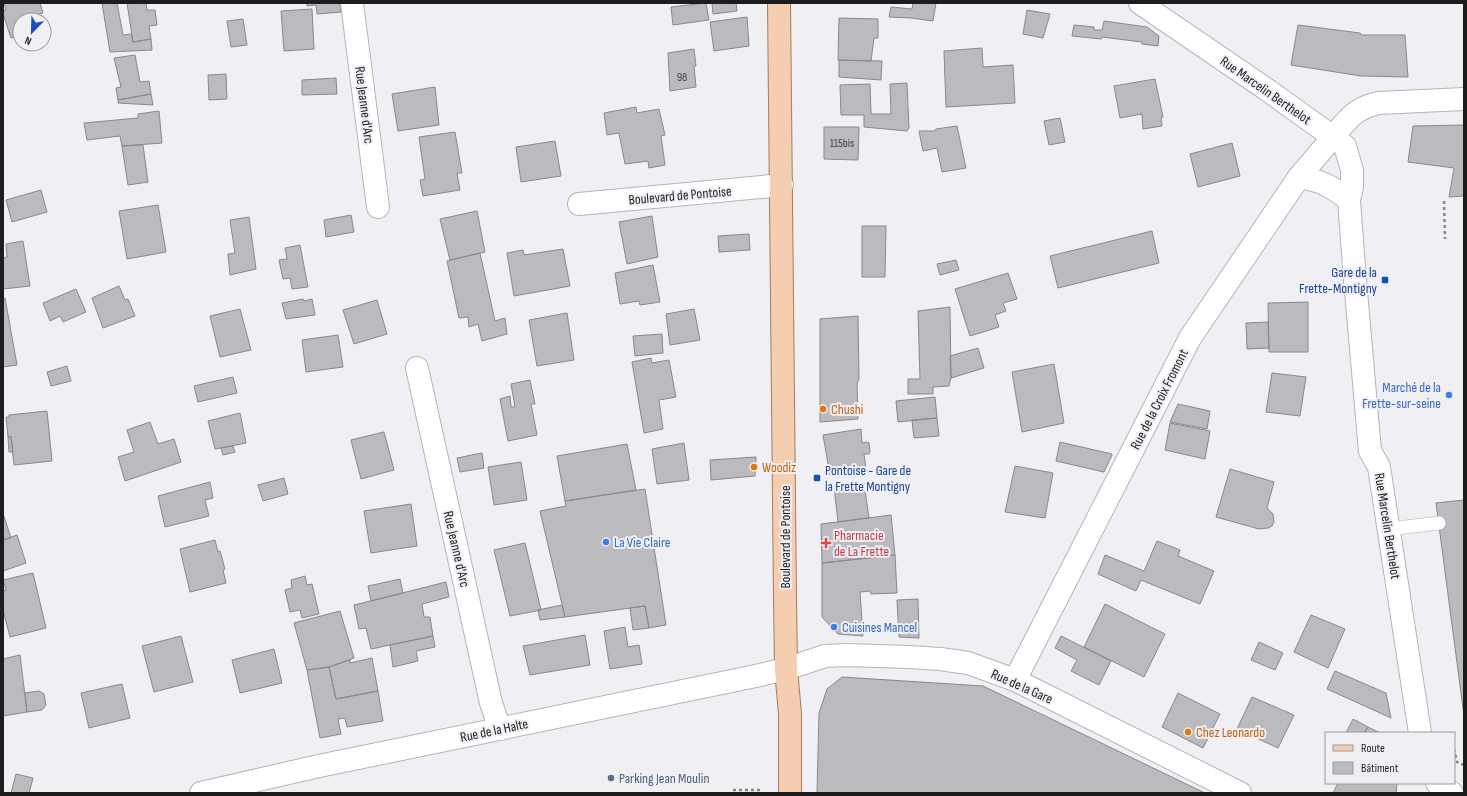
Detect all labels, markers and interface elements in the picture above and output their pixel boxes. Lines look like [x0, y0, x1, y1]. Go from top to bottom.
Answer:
north arrow [12, 12, 52, 52]
text: N [23, 34, 34, 48]
street label: Rue Marcelin Berthelot [1217, 53, 1314, 128]
street label: Rue Jeanne d'Arc [351, 66, 378, 145]
house number: 98 [677, 70, 687, 85]
house number: 115bis [830, 136, 854, 151]
street label: Boulevard de Pontoise [628, 183, 732, 208]
place label: Gare de la Frette-Montigny [1299, 264, 1378, 297]
marker: Gare de la Frette-Montigny [1380, 275, 1390, 285]
street label: Rue de la Croix Fromont [1127, 346, 1192, 452]
place label: Marché de la Frette-sur-seine [1362, 379, 1441, 412]
marker: Marché de la Frette-sur-seine [1444, 390, 1454, 400]
place label: Chushi [831, 401, 863, 418]
marker: Chushi [818, 404, 828, 414]
place label: Woodiz [762, 459, 796, 476]
marker: Woodiz [749, 462, 759, 472]
place label: Pontoise - Gare de la Frette Montigny [825, 462, 911, 495]
street label: Rue Marcelin Berthelot [1371, 472, 1404, 580]
marker: Pontoise - Gare de la Frette Montigny [812, 473, 822, 483]
street label: Boulevard de Pontoise [777, 485, 794, 589]
street label: Rue Jeanne d'Arc [440, 509, 474, 589]
place label: Pharmacie de La Frette [834, 527, 889, 560]
place label: La Vie Claire [614, 534, 670, 551]
marker: La Vie Claire [601, 537, 611, 547]
marker: Pharmacie de La Frette [821, 538, 831, 548]
place label: Cuisines Mancel [842, 619, 917, 636]
marker: Cuisines Mancel [829, 622, 839, 632]
street label: Rue de la Gare [988, 665, 1055, 708]
street label: Rue de la Halte [459, 715, 530, 746]
place label: Chez Leonardo [1196, 724, 1265, 741]
marker: Chez Leonardo [1183, 727, 1193, 737]
legend [1325, 732, 1455, 784]
text: Route [1361, 741, 1385, 756]
text: Bâtiment [1361, 761, 1399, 776]
place label: Parking Jean Moulin [619, 770, 709, 787]
marker: Parking Jean Moulin [606, 773, 616, 783]

